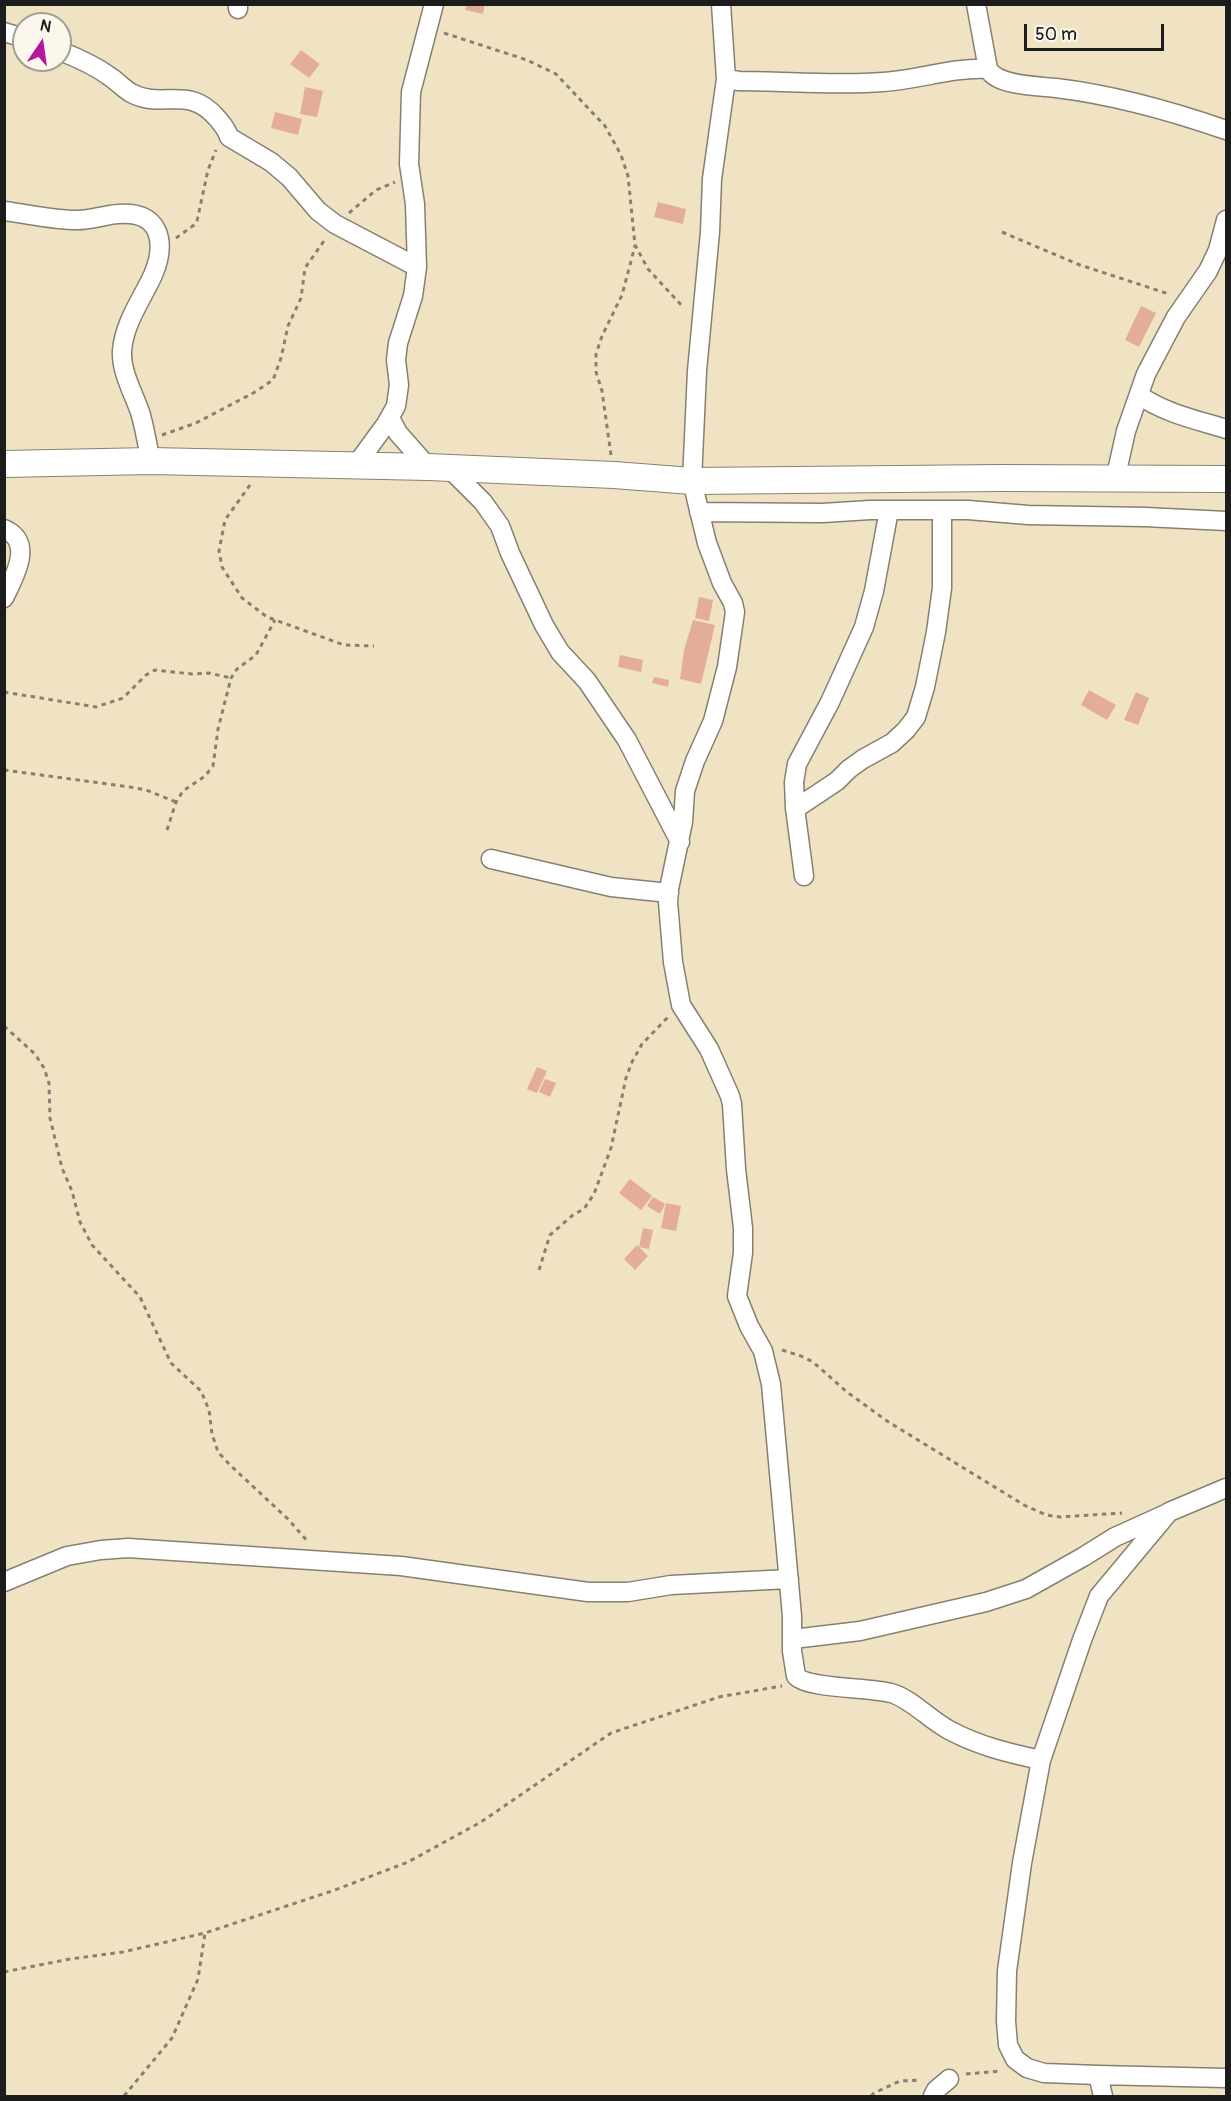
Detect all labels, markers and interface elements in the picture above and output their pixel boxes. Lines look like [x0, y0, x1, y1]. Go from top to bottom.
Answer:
north arrow [12, 12, 72, 72]
scale bar [1027, 12, 1166, 50]
text: N [38, 15, 53, 37]
text: 50 m [1035, 23, 1077, 46]

